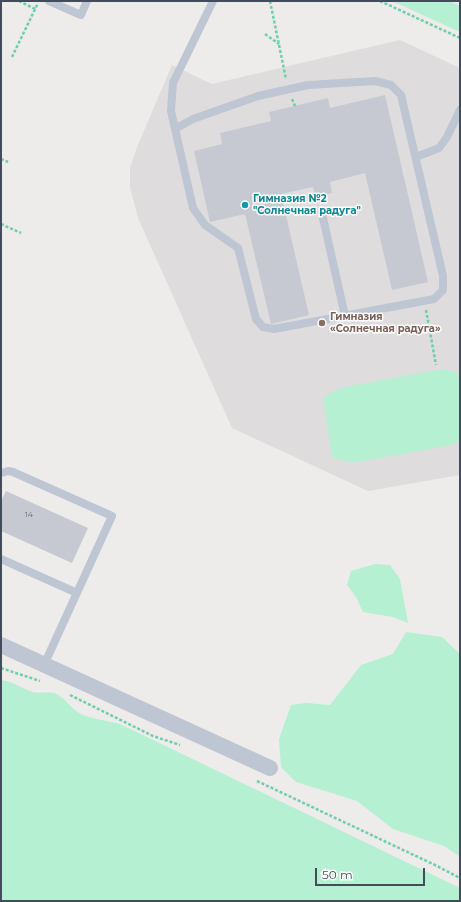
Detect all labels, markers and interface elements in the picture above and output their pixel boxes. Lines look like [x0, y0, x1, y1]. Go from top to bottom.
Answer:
place label: Гимназия №2 "Солнечная радуга" [253, 193, 361, 216]
marker: Гимназия №2 "Солнечная радуга" [240, 200, 250, 210]
place label: Гимназия «Солнечная радуга» [330, 311, 441, 334]
marker: Гимназия «Солнечная радуга» [317, 318, 327, 328]
house number: 14 [25, 510, 33, 520]
scale bar [317, 860, 427, 886]
text: 50 m [322, 867, 353, 882]

